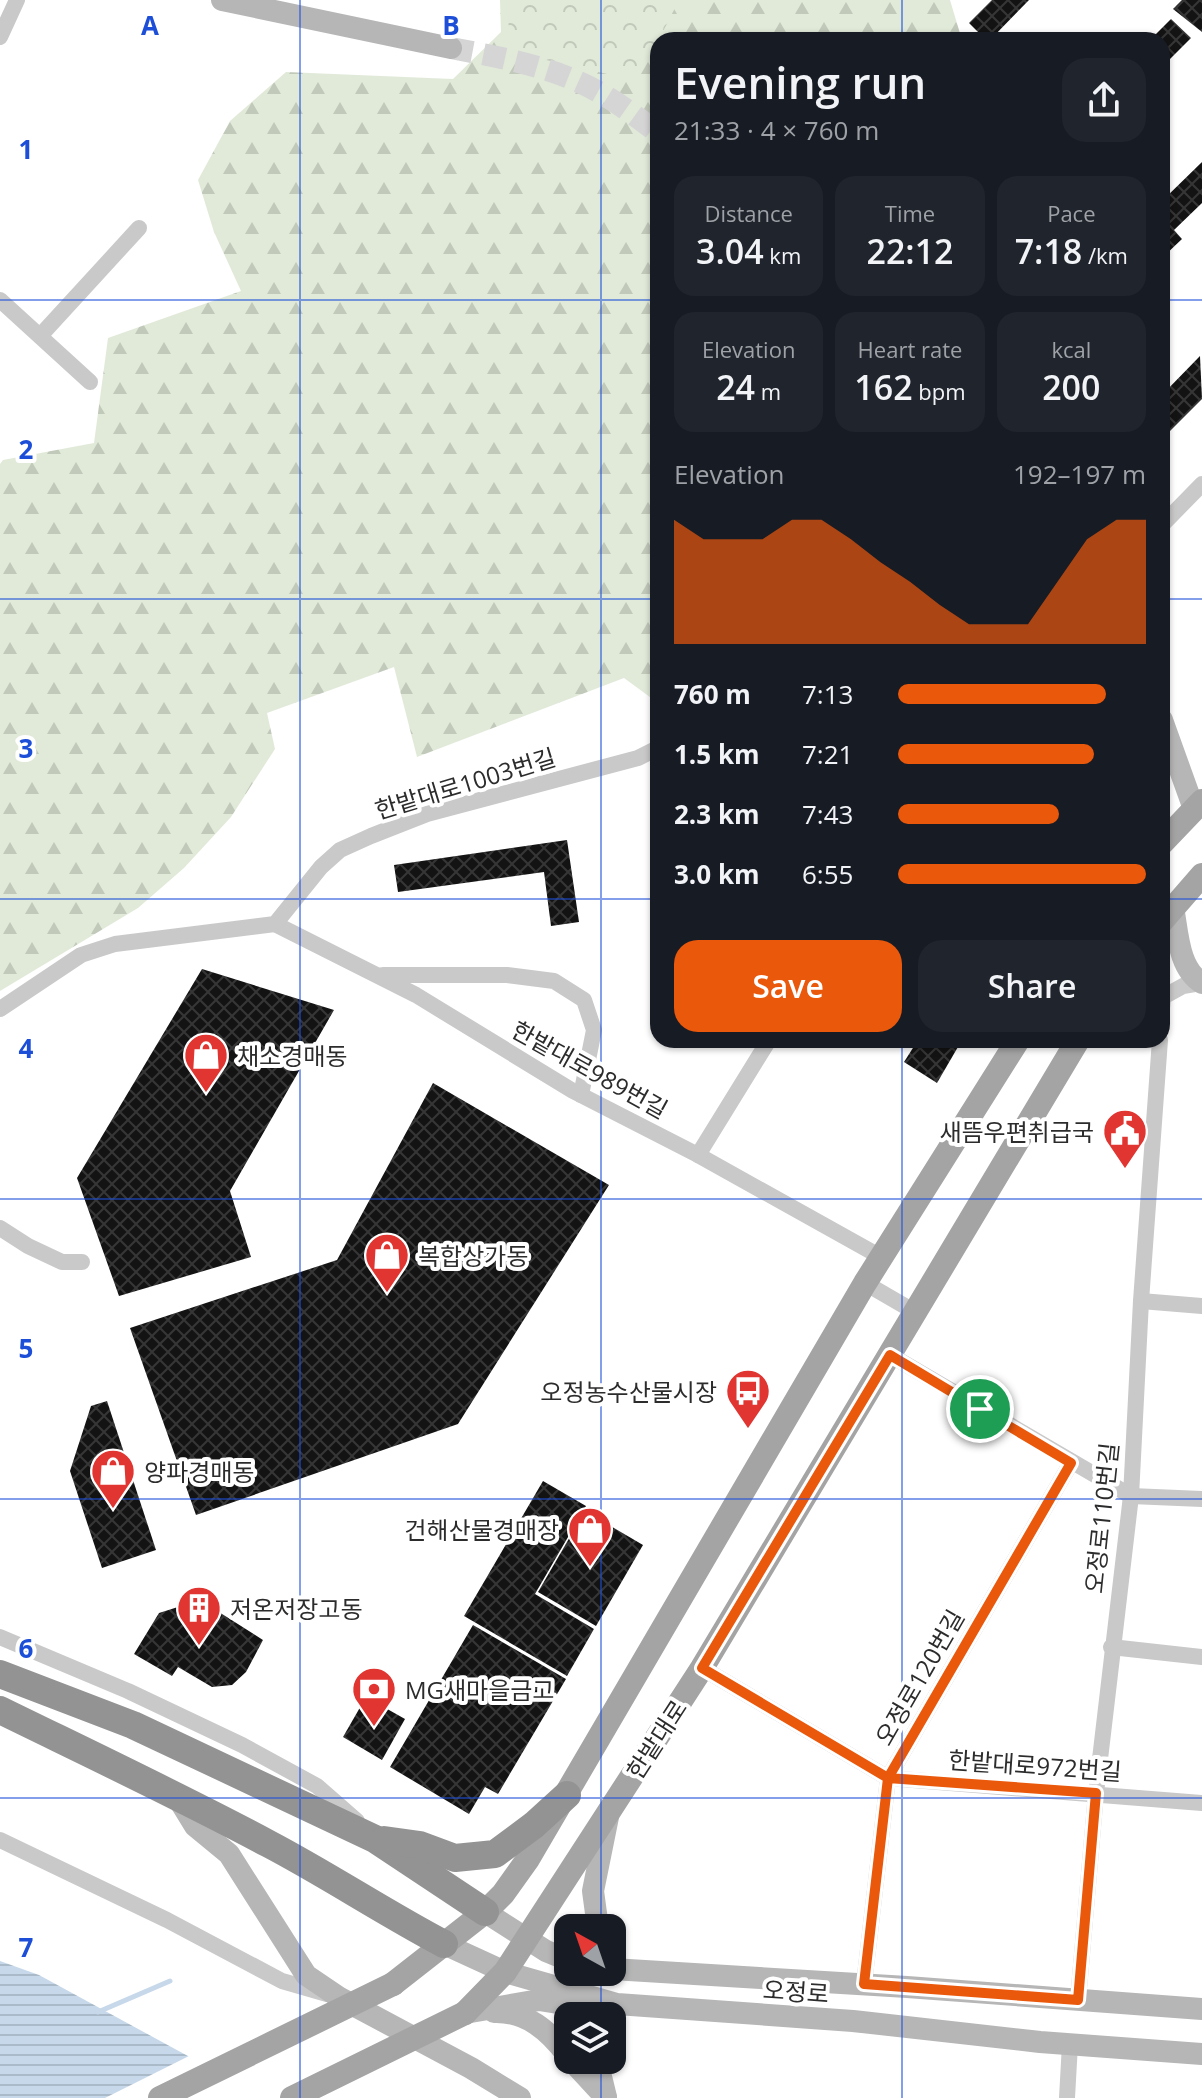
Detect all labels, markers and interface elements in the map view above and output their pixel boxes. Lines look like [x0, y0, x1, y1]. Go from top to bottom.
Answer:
text: A [141, 7, 159, 43]
text: B [442, 7, 460, 43]
text: Evening run [674, 52, 926, 112]
button: share [1062, 58, 1146, 142]
text: 21:33 · 4 × 760 m [674, 112, 879, 148]
text: 1 [19, 131, 33, 167]
text: Distance [704, 198, 793, 228]
text: Time [885, 198, 935, 228]
text: Pace [1047, 198, 1096, 228]
text: 3.04 [696, 228, 764, 274]
text: 22:12 [866, 228, 954, 274]
text: 7:18 [1015, 228, 1082, 274]
text: km [764, 240, 801, 270]
text: /km [1082, 240, 1128, 270]
text: Elevation [702, 334, 795, 364]
text: Heart rate [858, 334, 962, 364]
text: kcal [1051, 334, 1091, 364]
text: 24 [716, 364, 755, 410]
text: 162 [854, 364, 913, 410]
text: 200 [1042, 364, 1100, 410]
text: m [755, 376, 781, 406]
text: bpm [913, 376, 966, 406]
text: 2 [19, 431, 34, 467]
text: Elevation [674, 456, 784, 492]
text: 192–197 m [1013, 456, 1146, 492]
text: 760 m [674, 676, 751, 712]
text: 7:13 [802, 676, 853, 712]
text: 3 [19, 730, 33, 766]
text: 1.5 km [674, 736, 760, 772]
text: 7:21 [802, 736, 853, 772]
street label: 한밭대로1003번길 [371, 740, 559, 826]
text: 2.3 km [674, 796, 760, 832]
text: 7:43 [802, 796, 853, 832]
text: 3.0 km [674, 856, 760, 892]
text: 6:55 [802, 856, 853, 892]
button: Save [674, 940, 902, 1032]
button: Share [918, 940, 1146, 1032]
street label: 한밭대로989번길 [506, 1012, 674, 1126]
text: 4 [19, 1030, 34, 1066]
shop icon: 채소경매동 [182, 1031, 230, 1094]
place label: 채소경매동 [237, 1039, 347, 1072]
public building icon: 새뜸우편취급국 [1101, 1107, 1149, 1170]
place label: 새뜸우편취급국 [939, 1115, 1094, 1148]
shop icon: 복합상가동 [363, 1231, 411, 1294]
place label: 복합상가동 [418, 1239, 528, 1272]
text: 5 [19, 1330, 33, 1366]
bus stop icon: 오정농수산물시장 [724, 1367, 772, 1430]
place label: 오정농수산물시장 [540, 1375, 717, 1408]
pin [946, 1375, 1014, 1443]
icon: arrive [958, 1387, 1002, 1431]
street label: 오정로110번길 [1077, 1441, 1125, 1595]
shop icon: 양파경매동 [89, 1447, 137, 1510]
place label: 양파경매동 [144, 1455, 254, 1488]
shop icon: 건해산물경매장 [566, 1505, 614, 1568]
place label: 건해산물경매장 [404, 1513, 559, 1546]
building icon: 저온저장고동 [175, 1584, 223, 1647]
place label: 저온저장고동 [230, 1592, 362, 1625]
street label: 오정로120번길 [867, 1603, 971, 1751]
text: 6 [19, 1630, 34, 1666]
bank icon: MG새마을금고 [350, 1665, 398, 1728]
place label: MG새마을금고 [405, 1673, 554, 1706]
street label: 한밭대로 [618, 1693, 694, 1785]
street label: 한밭대로972번길 [947, 1742, 1123, 1788]
north arrow [554, 1914, 626, 1986]
map controls [554, 1914, 626, 2074]
text: 7 [19, 1929, 34, 1965]
street label: 오정로 [762, 1972, 830, 2010]
button: layers [554, 2002, 626, 2074]

